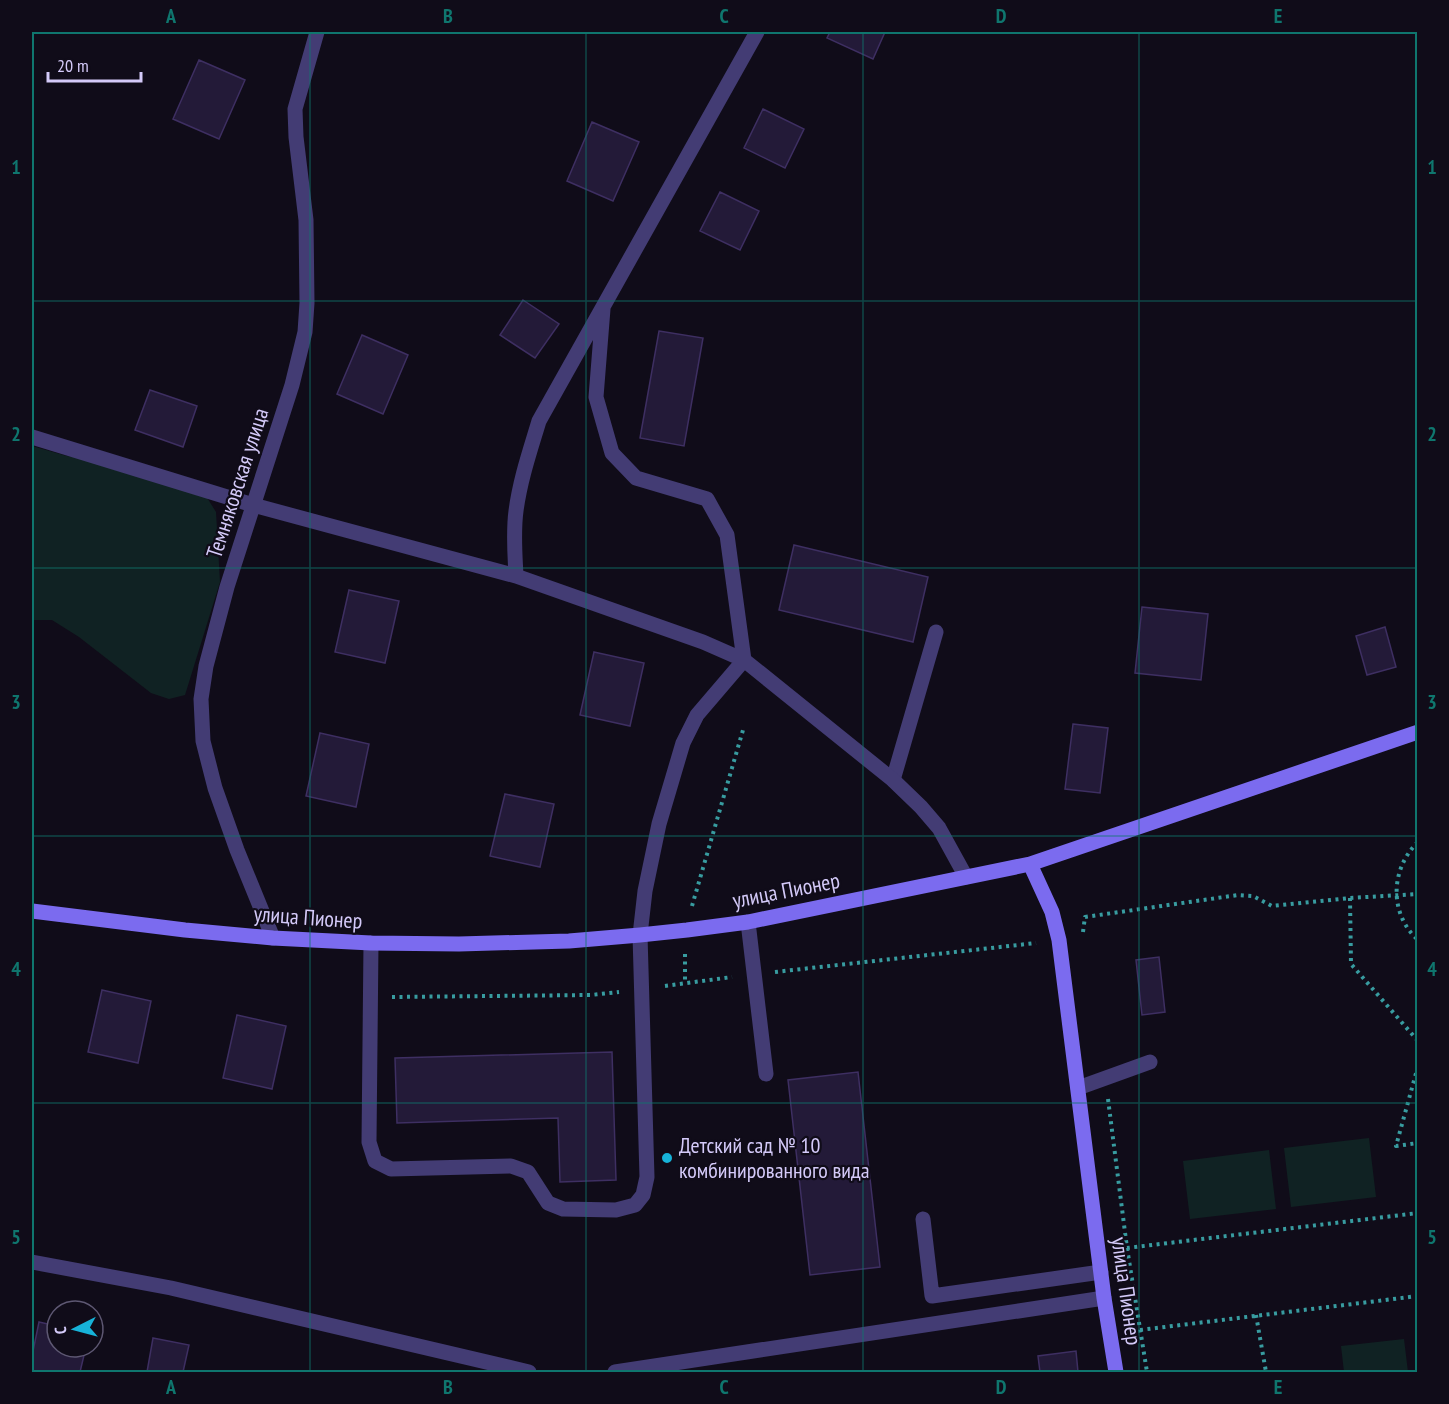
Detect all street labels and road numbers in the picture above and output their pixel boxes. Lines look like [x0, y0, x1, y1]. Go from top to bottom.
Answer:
street label: Темняковская улица [200, 404, 274, 562]
street label: улица Пионер [730, 866, 842, 914]
street label: улица Пионер [253, 899, 363, 935]
street label: улица Пионер [1106, 1235, 1148, 1347]

